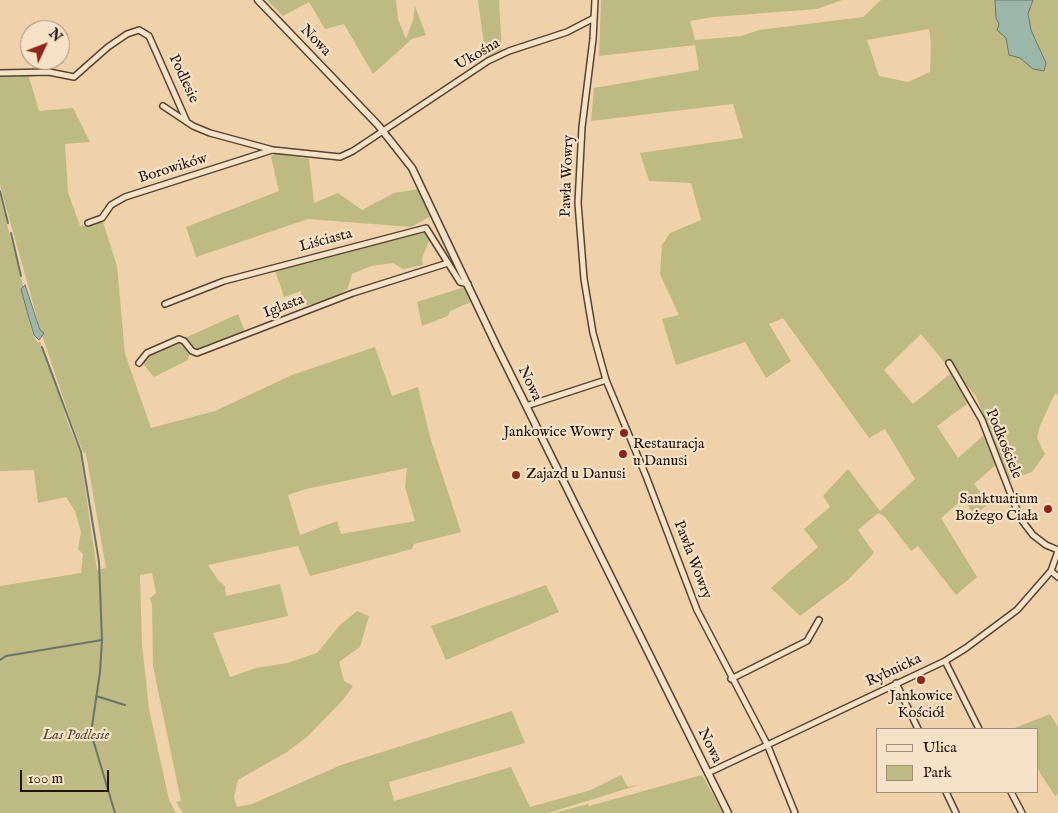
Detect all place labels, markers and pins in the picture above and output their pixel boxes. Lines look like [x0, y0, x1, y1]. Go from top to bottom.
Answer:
place label: Jankowice Wowry [503, 424, 614, 442]
marker: Jankowice Wowry [618, 427, 630, 439]
place label: Restauracja u Danusi [633, 436, 704, 471]
marker: Restauracja u Danusi [617, 448, 629, 460]
place label: Zajazd u Danusi [526, 466, 626, 484]
marker: Zajazd u Danusi [510, 469, 522, 481]
place label: Sanktuarium Bożego Ciała [955, 491, 1038, 526]
marker: Sanktuarium Bożego Ciała [1042, 503, 1054, 515]
marker: Jankowice Kościół [915, 674, 927, 686]
place label: Jankowice Kościół [889, 688, 953, 723]

